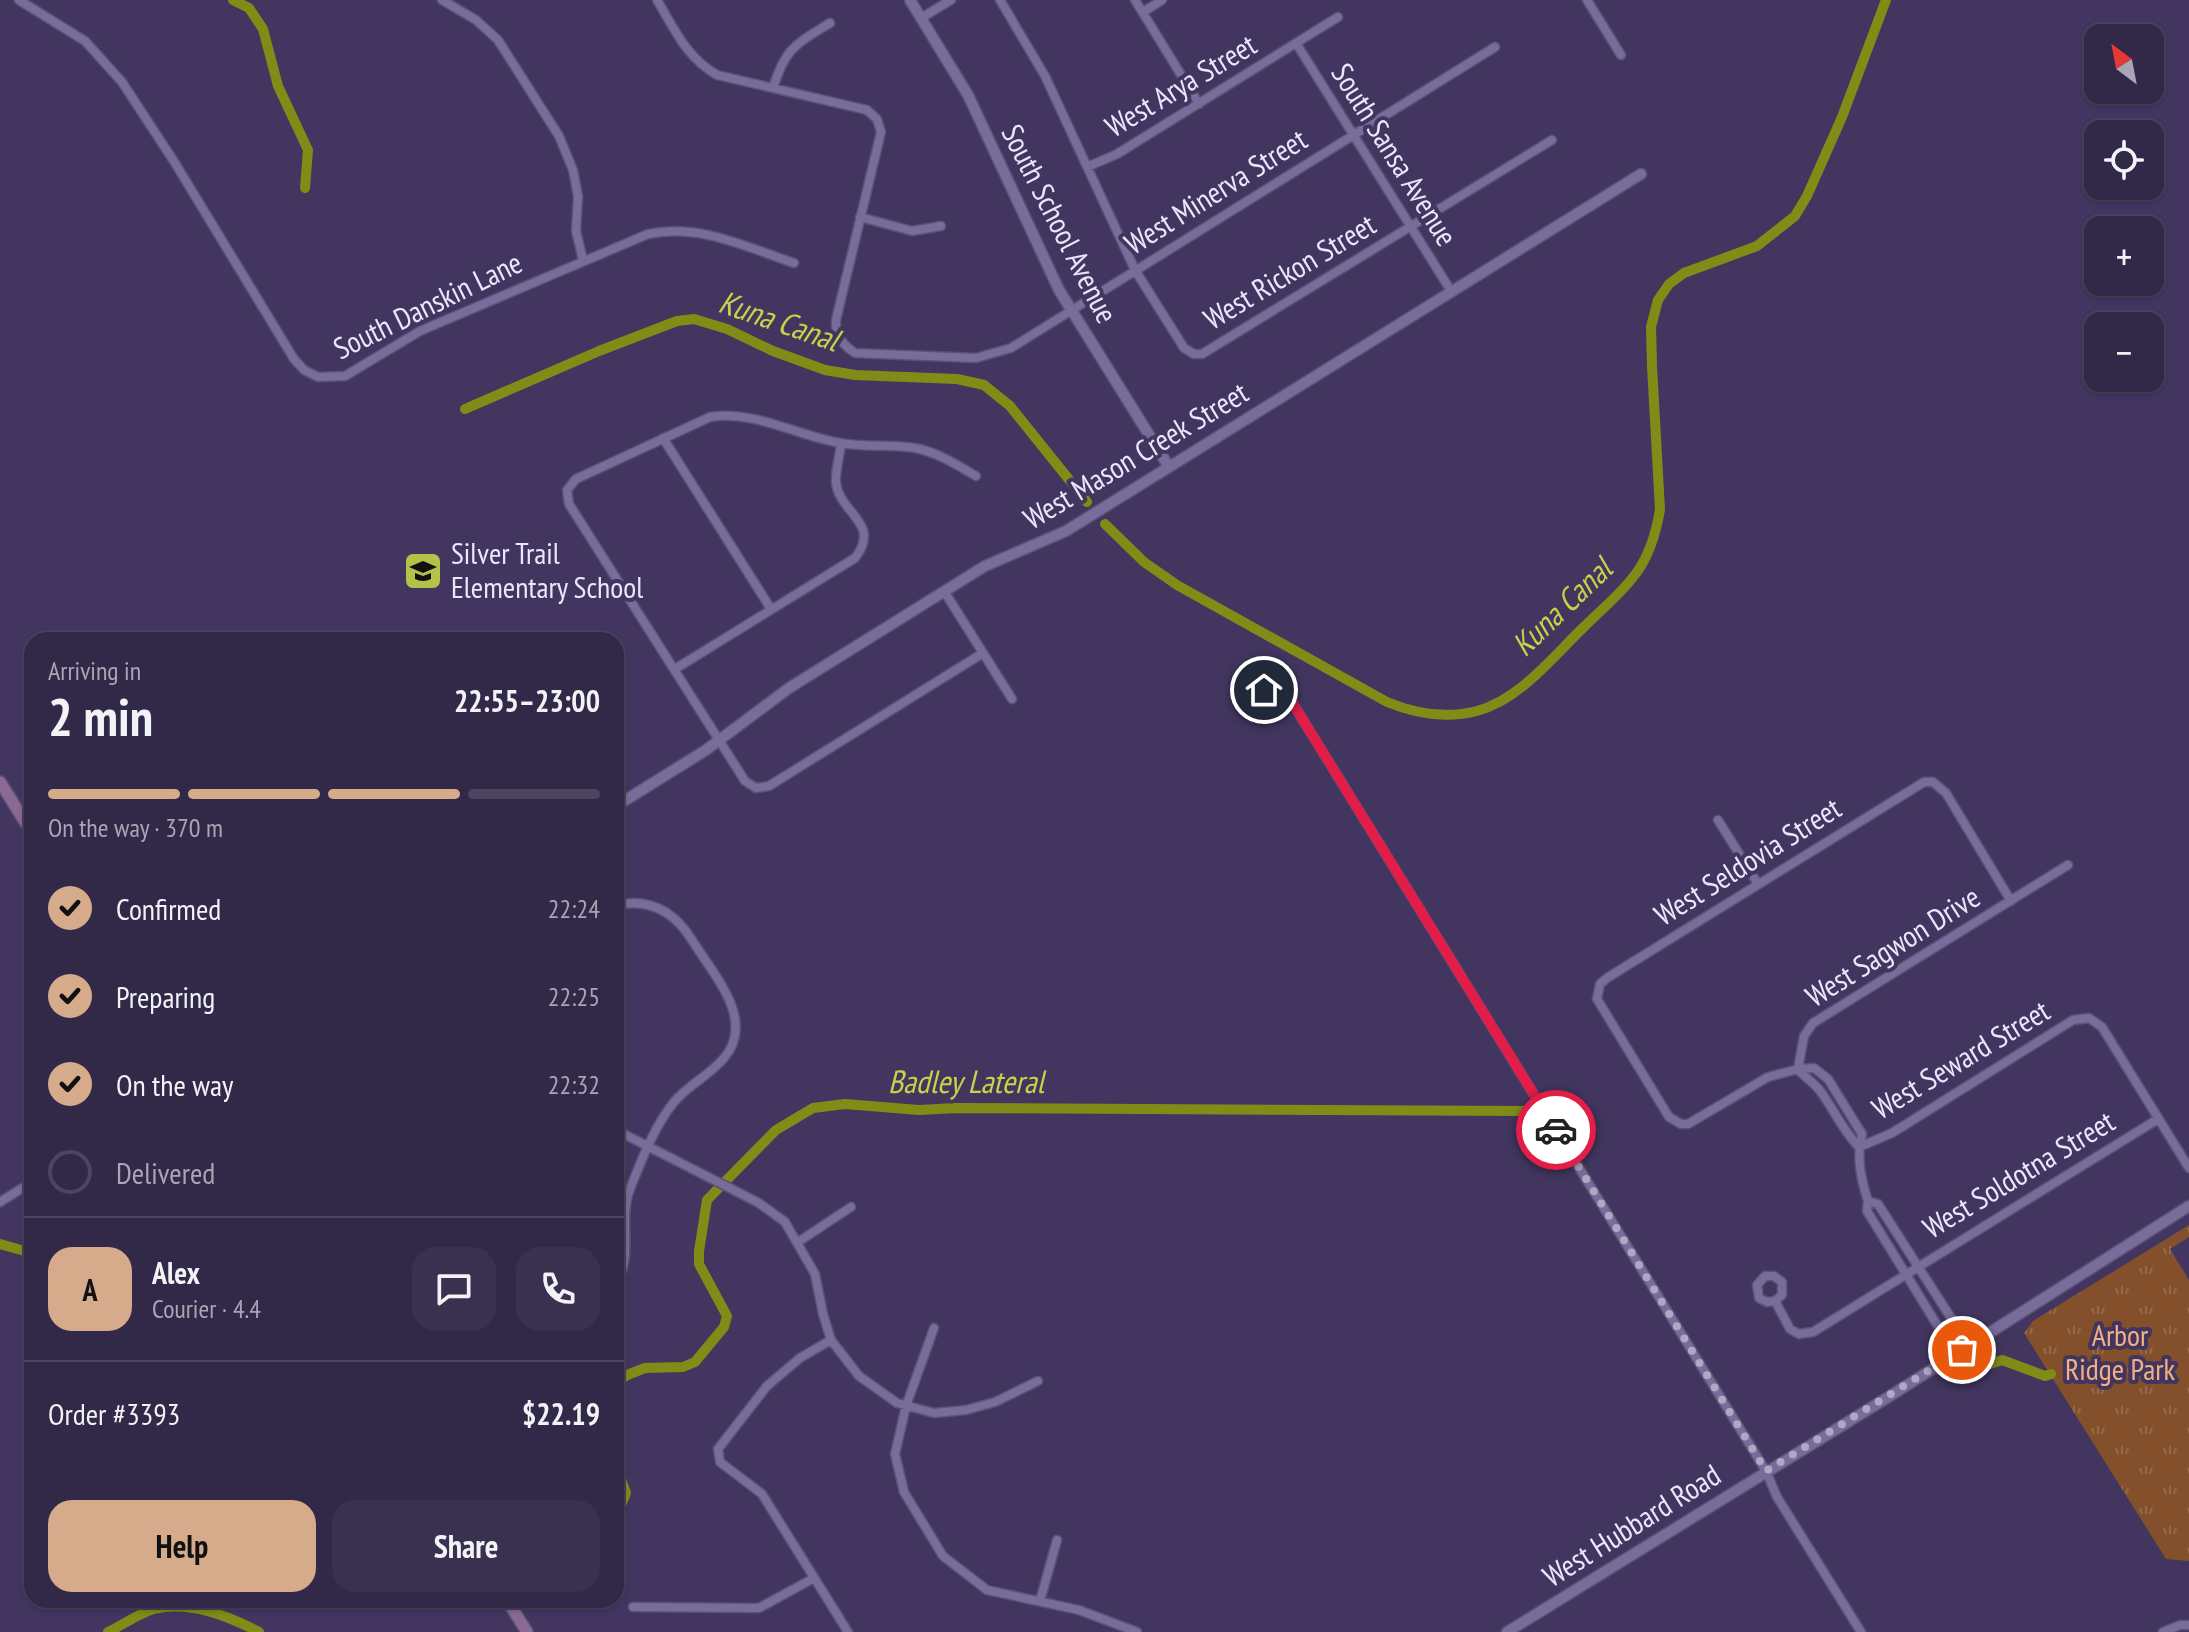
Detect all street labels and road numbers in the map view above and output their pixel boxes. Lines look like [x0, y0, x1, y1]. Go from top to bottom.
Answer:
street label: West Arya Street [1098, 24, 1264, 145]
street label: South Sansa Avenue [1324, 56, 1467, 253]
street label: South School Avenue [994, 117, 1127, 329]
street label: West Minerva Street [1117, 119, 1314, 262]
street label: West Rickon Street [1196, 204, 1383, 337]
street label: South Danskin Lane [327, 242, 528, 367]
street label: West Mason Creek Street [1016, 372, 1255, 537]
street label: West Seldovia Street [1647, 787, 1848, 934]
street label: West Sagwon Drive [1798, 877, 1987, 1015]
street label: West Seward Street [1864, 990, 2057, 1127]
street label: West Soldotna Street [1915, 1101, 2122, 1246]
street label: West Hubbard Road [1535, 1455, 1727, 1595]

